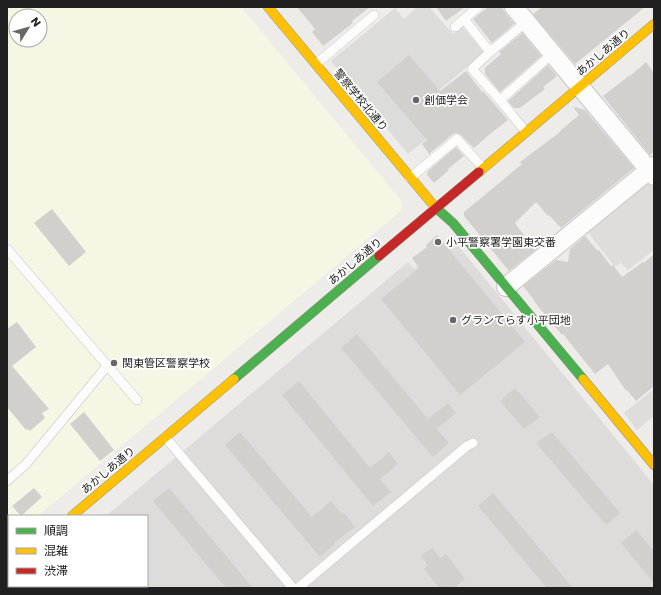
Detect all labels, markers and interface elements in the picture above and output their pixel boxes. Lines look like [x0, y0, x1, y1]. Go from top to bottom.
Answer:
north arrow [8, 8, 48, 48]
text: N [27, 14, 45, 30]
street label: あかしあ通り [573, 25, 633, 79]
street label: 警察学校北通り [330, 65, 392, 135]
place label: 創価学会 [424, 92, 468, 108]
marker: 創価学会 [411, 95, 421, 105]
street label: あかしあ通り [325, 234, 385, 288]
place label: 小平警察署学園東交番 [446, 234, 556, 250]
marker: 小平警察署学園東交番 [433, 237, 443, 247]
place label: グランてらす小平団地 [461, 312, 571, 328]
marker: グランてらす小平団地 [448, 315, 458, 325]
place label: 関東管区警察学校 [122, 355, 210, 371]
marker: 関東管区警察学校 [109, 358, 119, 368]
street label: あかしあ通り [78, 443, 138, 497]
legend [8, 515, 148, 587]
text: 順調 [44, 522, 68, 539]
text: 混雑 [44, 542, 68, 559]
text: 渋滞 [44, 562, 68, 579]

